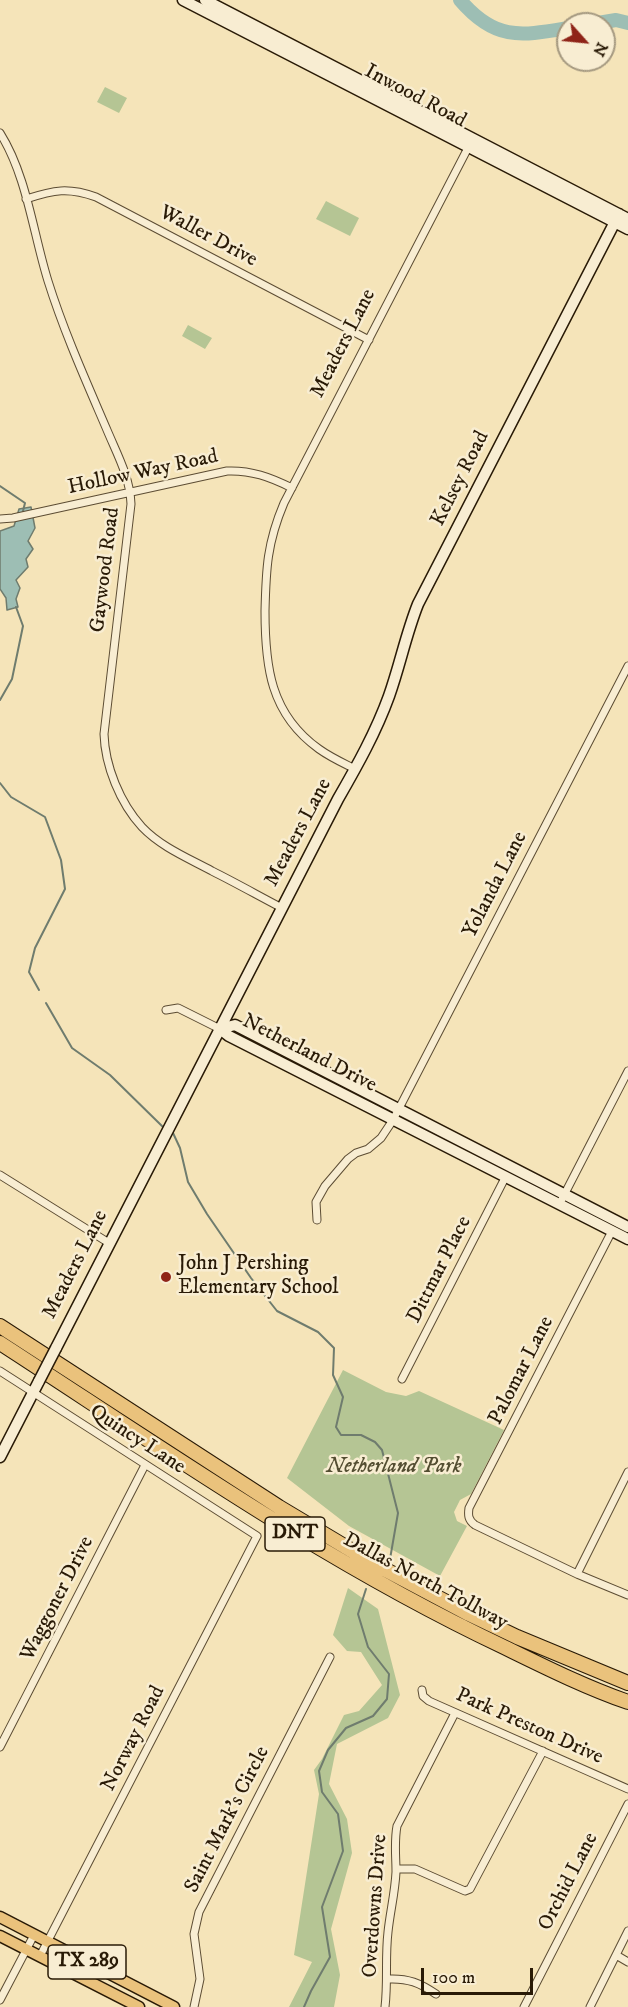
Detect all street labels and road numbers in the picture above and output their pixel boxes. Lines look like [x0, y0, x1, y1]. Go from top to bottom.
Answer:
street label: Inwood Road [360, 60, 470, 134]
street label: Waller Drive [155, 201, 261, 273]
street label: Meaders Lane [306, 285, 382, 403]
street label: Kelsey Road [426, 427, 496, 531]
street label: Hollow Way Road [66, 445, 220, 501]
street label: Gaywood Road [86, 506, 126, 634]
street label: Meaders Lane [260, 775, 338, 891]
street label: Yolanda Lane [459, 828, 533, 942]
street label: Netherland Drive [238, 1009, 380, 1099]
street label: Meaders Lane [38, 1206, 114, 1324]
street label: Dittmar Place [402, 1212, 478, 1328]
street label: Palomar Lane [484, 1313, 560, 1429]
street label: Quincy Lane [84, 1400, 190, 1480]
road number: DNT [265, 1517, 325, 1551]
street label: Dallas North Tollway [338, 1528, 512, 1636]
street label: Waggoner Drive [16, 1533, 100, 1665]
street label: Norway Road [97, 1682, 171, 1796]
street label: Park Preston Drive [451, 1683, 607, 1771]
street label: Saint Mark's Circle [180, 1742, 276, 1898]
street label: Orchid Lane [534, 1829, 604, 1935]
street label: Overdowns Drive [358, 1833, 394, 1979]
road number: TX 289 [48, 1945, 126, 1979]

